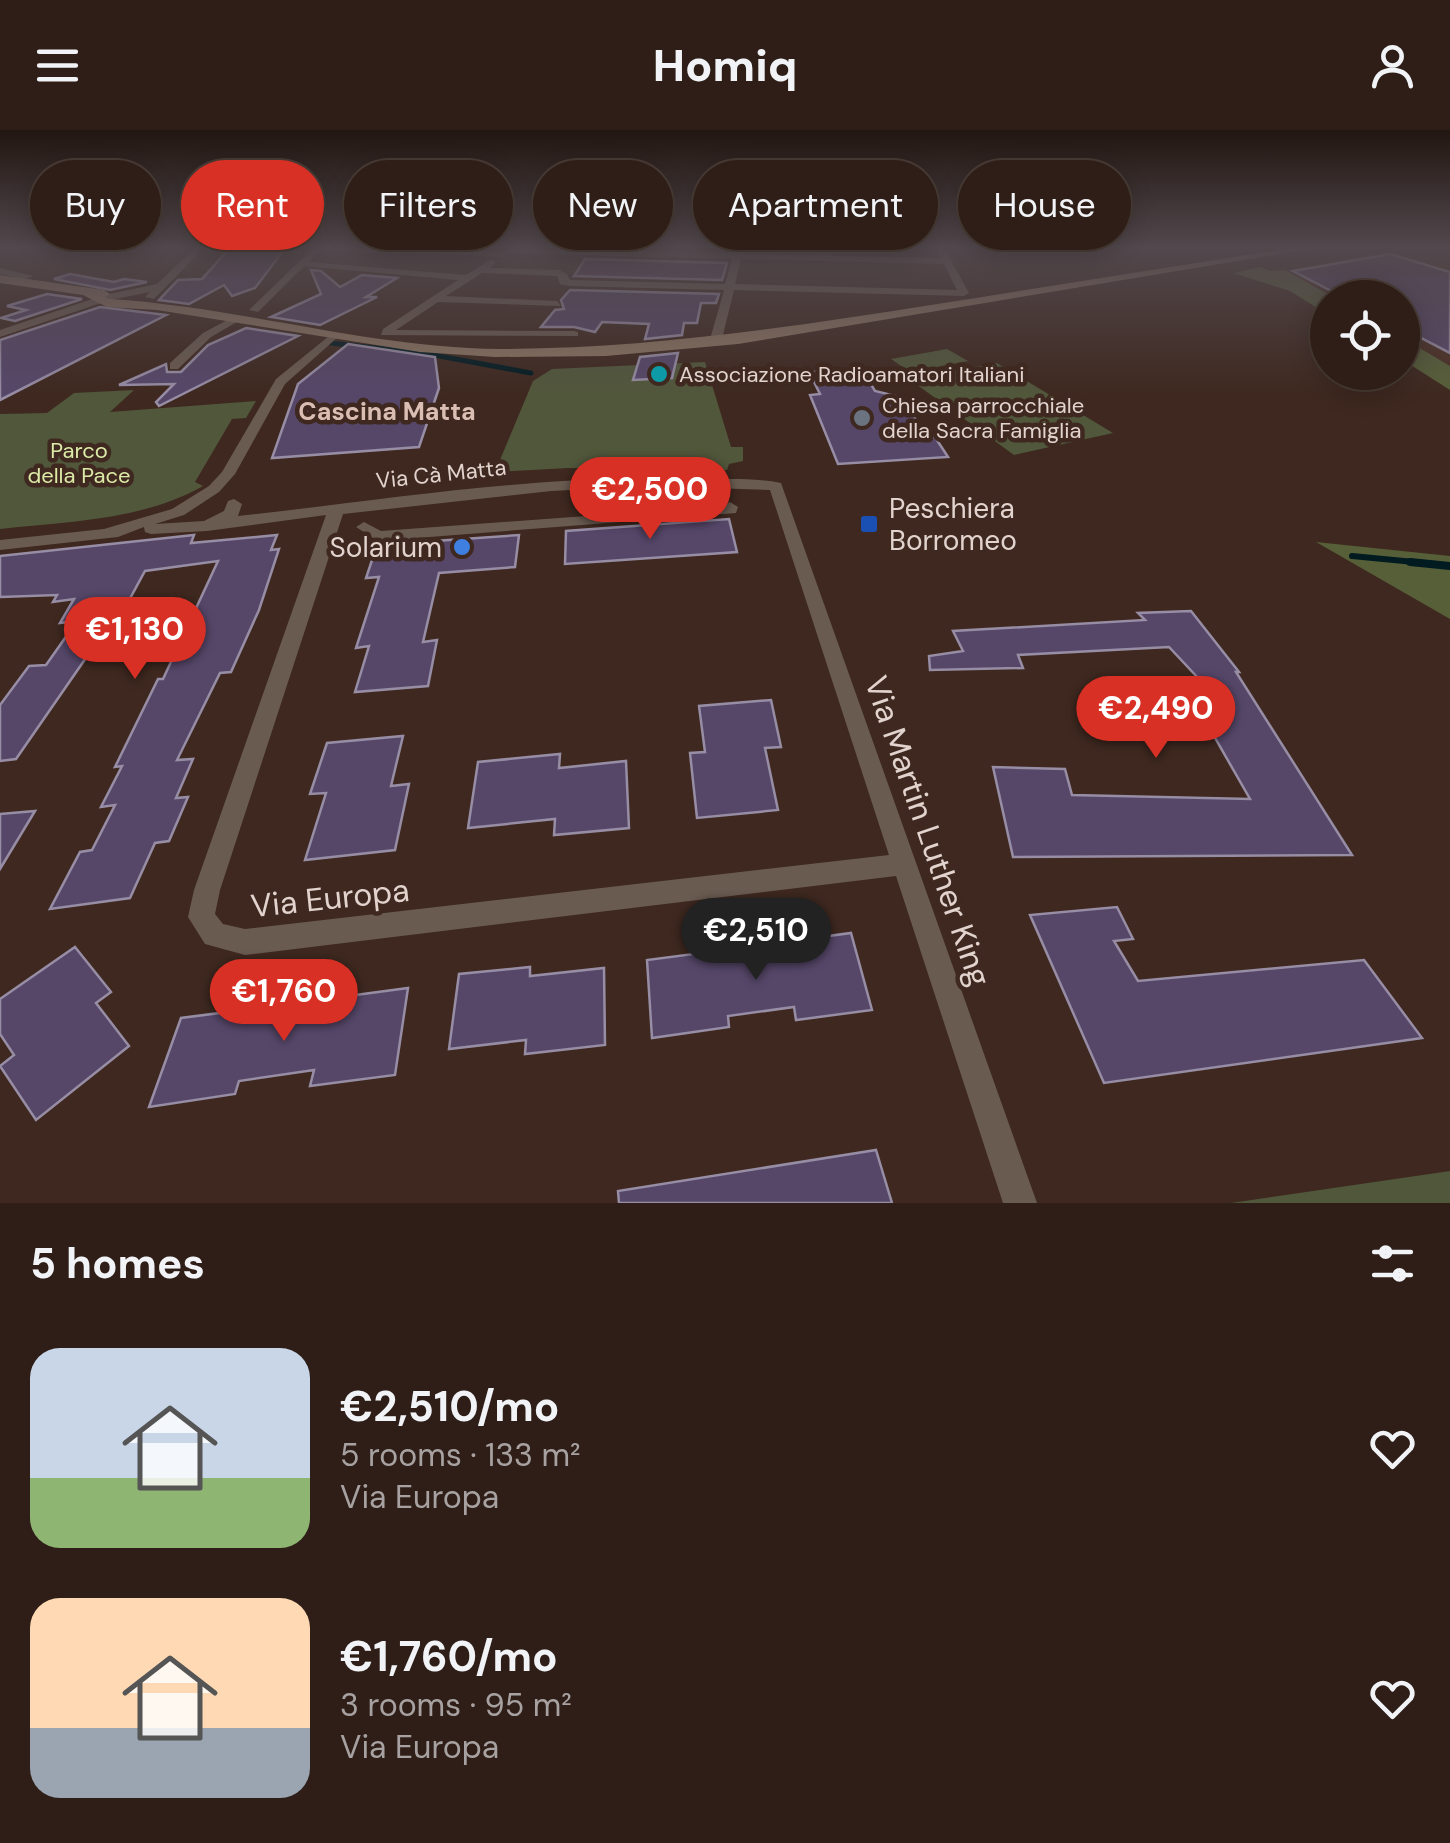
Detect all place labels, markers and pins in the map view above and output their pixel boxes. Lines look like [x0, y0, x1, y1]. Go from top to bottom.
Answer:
place label: Associazione Radioamatori Italiani [679, 360, 1024, 389]
marker: Associazione Radioamatori Italiani [648, 363, 670, 385]
place label: Chiesa parrocchiale della Sacra Famiglia [882, 391, 1084, 445]
marker: Chiesa parrocchiale della Sacra Famiglia [851, 407, 873, 429]
pin: €2,500 [569, 457, 731, 542]
place label: Peschiera Borromeo [889, 490, 1017, 559]
marker: Peschiera Borromeo [858, 513, 880, 535]
place label: Solarium [330, 529, 442, 566]
marker: Solarium [451, 536, 473, 558]
pin: €1,130 [54, 597, 216, 682]
pin: €2,490 [1075, 676, 1237, 761]
pin: €2,510 [675, 898, 837, 983]
pin: €1,760 [203, 959, 365, 1044]

